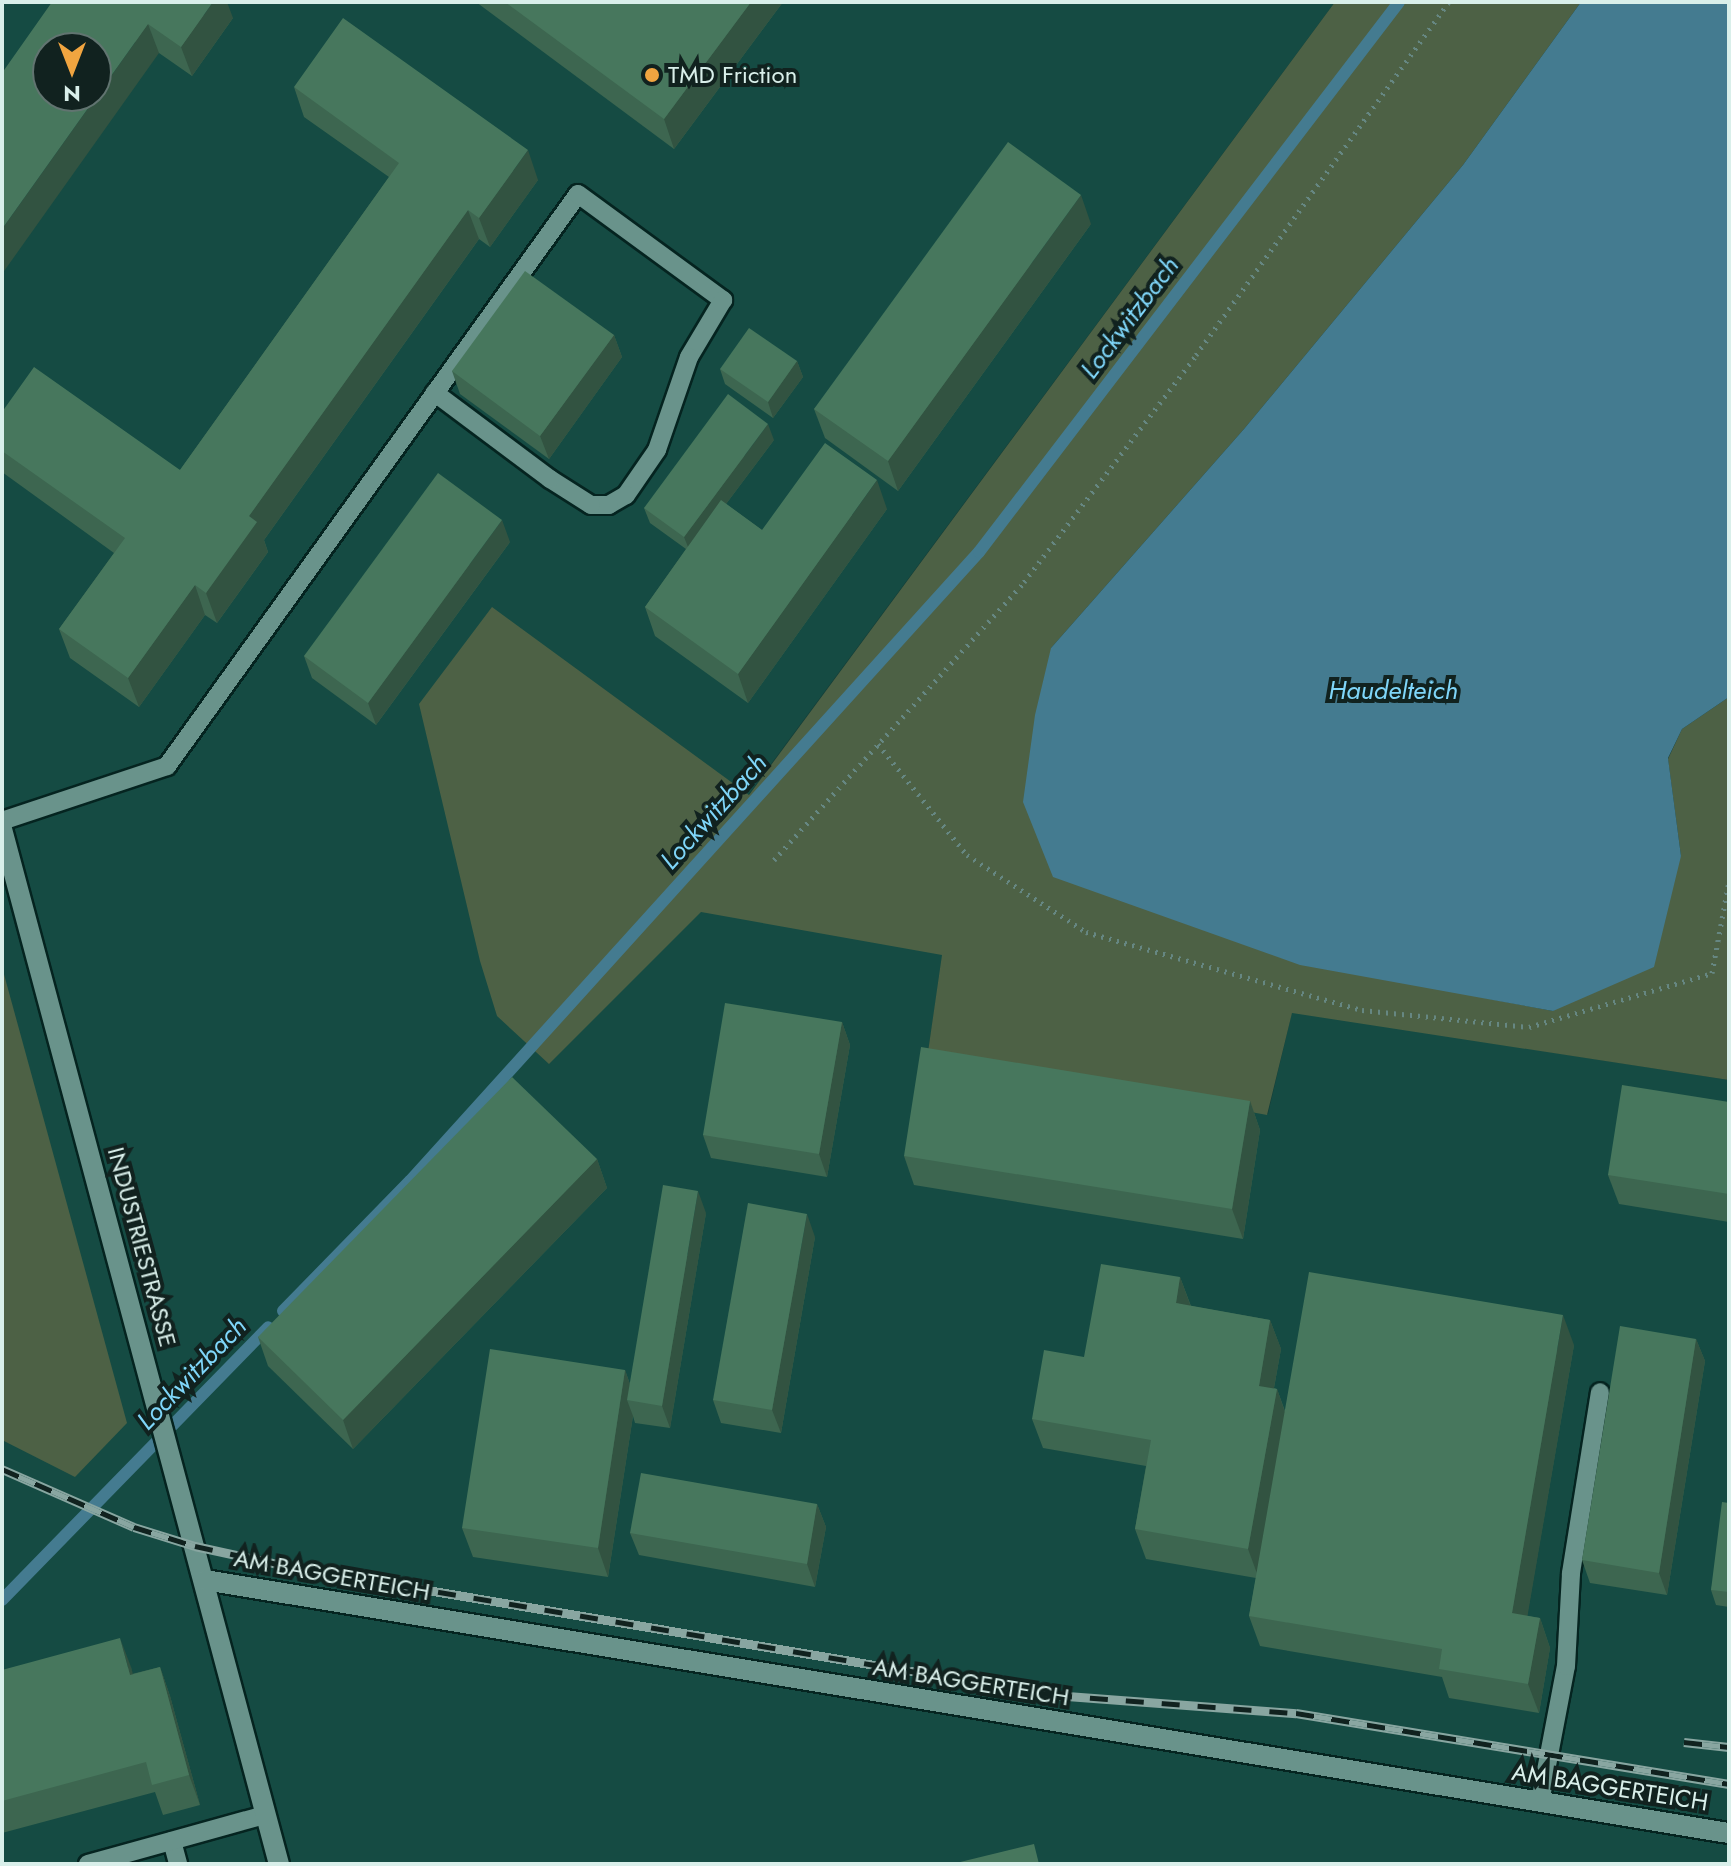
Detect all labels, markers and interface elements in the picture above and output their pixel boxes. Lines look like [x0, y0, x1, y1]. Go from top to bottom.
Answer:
north arrow [32, 32, 112, 112]
place label: TMD Friction [668, 61, 797, 89]
marker: TMD Friction [643, 66, 661, 84]
text: N [63, 78, 81, 110]
water label: Lockwitzbach [1074, 251, 1186, 385]
water label: Haudelteich [1328, 675, 1458, 707]
water label: Lockwitzbach [654, 748, 774, 876]
street label: INDUSTRIESTRASSE [101, 1144, 183, 1350]
water label: Lockwitzbach [131, 1311, 253, 1437]
street label: AM BAGGERTEICH [232, 1544, 432, 1606]
street label: AM BAGGERTEICH [871, 1652, 1071, 1712]
street label: AM BAGGERTEICH [1510, 1757, 1710, 1817]

